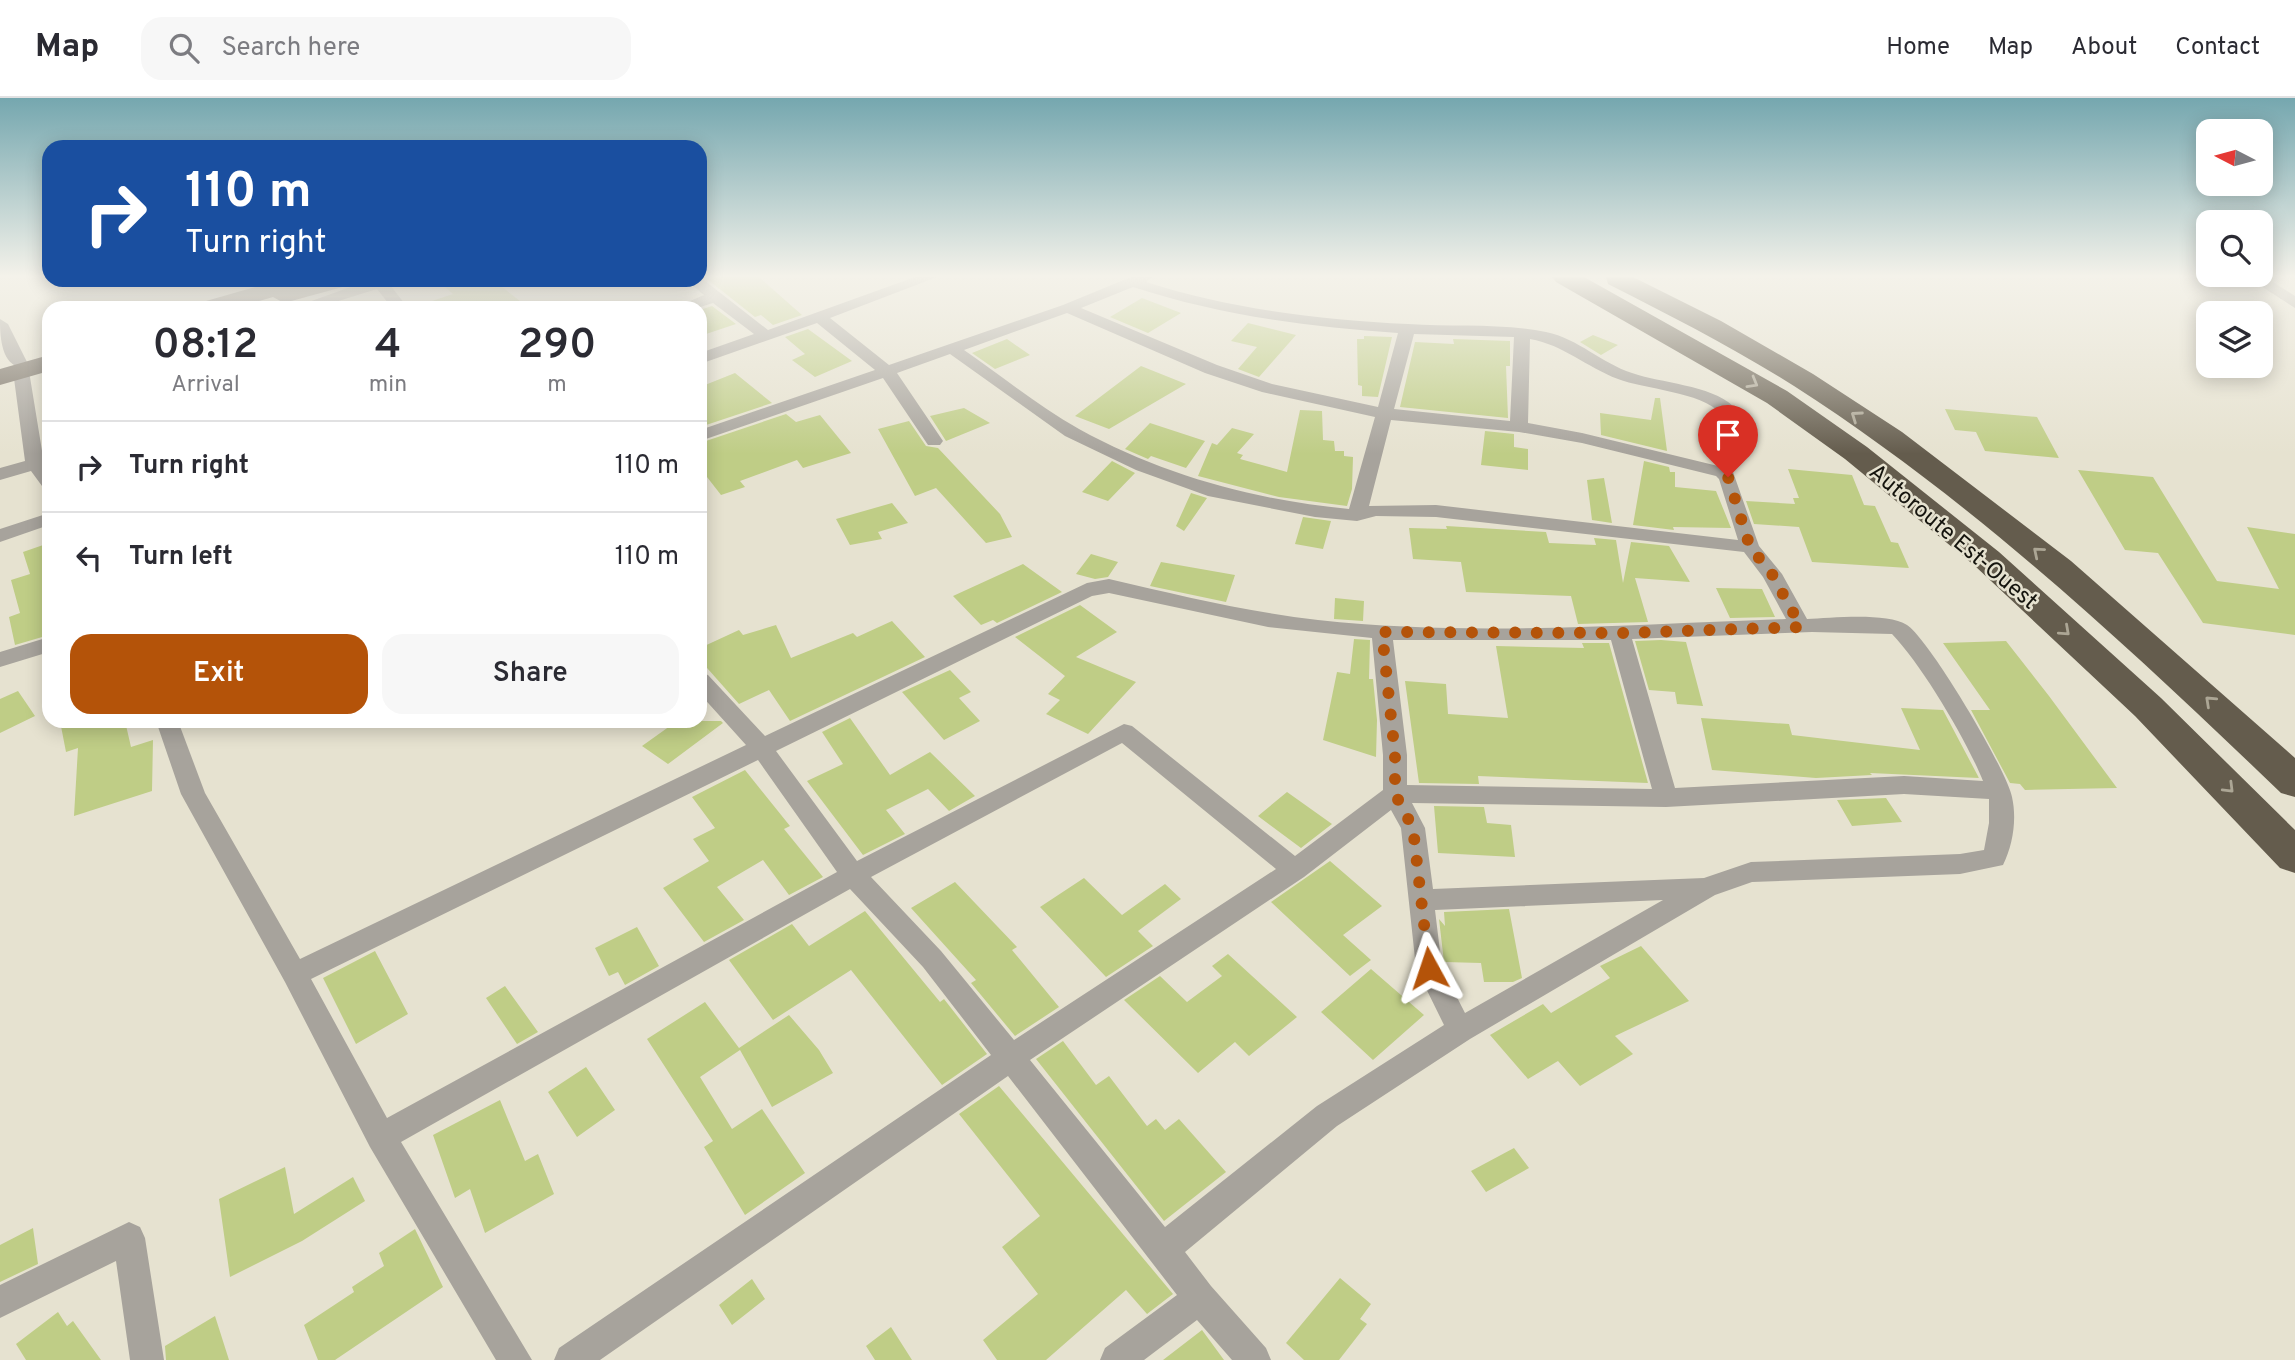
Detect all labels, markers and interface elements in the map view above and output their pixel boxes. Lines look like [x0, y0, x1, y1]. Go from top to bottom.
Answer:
search box [141, 17, 631, 80]
text: Map [35, 27, 99, 69]
icon: search [165, 29, 203, 67]
text: Search here [221, 32, 360, 65]
text: Home [1886, 33, 1950, 63]
text: Map [1988, 33, 2033, 63]
text: About [2071, 33, 2137, 63]
text: Contact [2175, 33, 2260, 63]
north arrow [2196, 119, 2273, 196]
map controls [2196, 119, 2273, 378]
text: 110 m [185, 163, 312, 225]
icon: right [70, 168, 161, 259]
button: search [2196, 210, 2273, 287]
text: Turn right [185, 224, 327, 264]
button: layers [2196, 301, 2273, 378]
text: 08:12 [153, 320, 258, 373]
text: 4 [375, 320, 401, 373]
text: 290 [518, 320, 596, 373]
text: Arrival [171, 371, 240, 400]
text: min [369, 371, 407, 400]
text: m [547, 371, 567, 400]
one-way arrow [1745, 374, 1758, 387]
pin [1698, 405, 1758, 477]
one-way arrow [1851, 412, 1864, 424]
icon: arrive [1709, 416, 1747, 454]
icon: right [70, 448, 108, 486]
text: Turn right [129, 450, 249, 483]
text: 110 m [615, 450, 679, 483]
street label: Autoroute Est-Ouest [1862, 459, 2043, 617]
icon: left [70, 539, 108, 577]
text: Turn left [129, 541, 233, 574]
text: 110 m [615, 541, 679, 574]
one-way arrow [2034, 548, 2047, 560]
one-way arrow [2057, 622, 2070, 635]
button: Exit [70, 634, 368, 714]
button: Share [382, 634, 679, 714]
one-way arrow [2205, 697, 2218, 710]
one-way arrow [2220, 780, 2233, 793]
position arrow [1392, 931, 1466, 1005]

